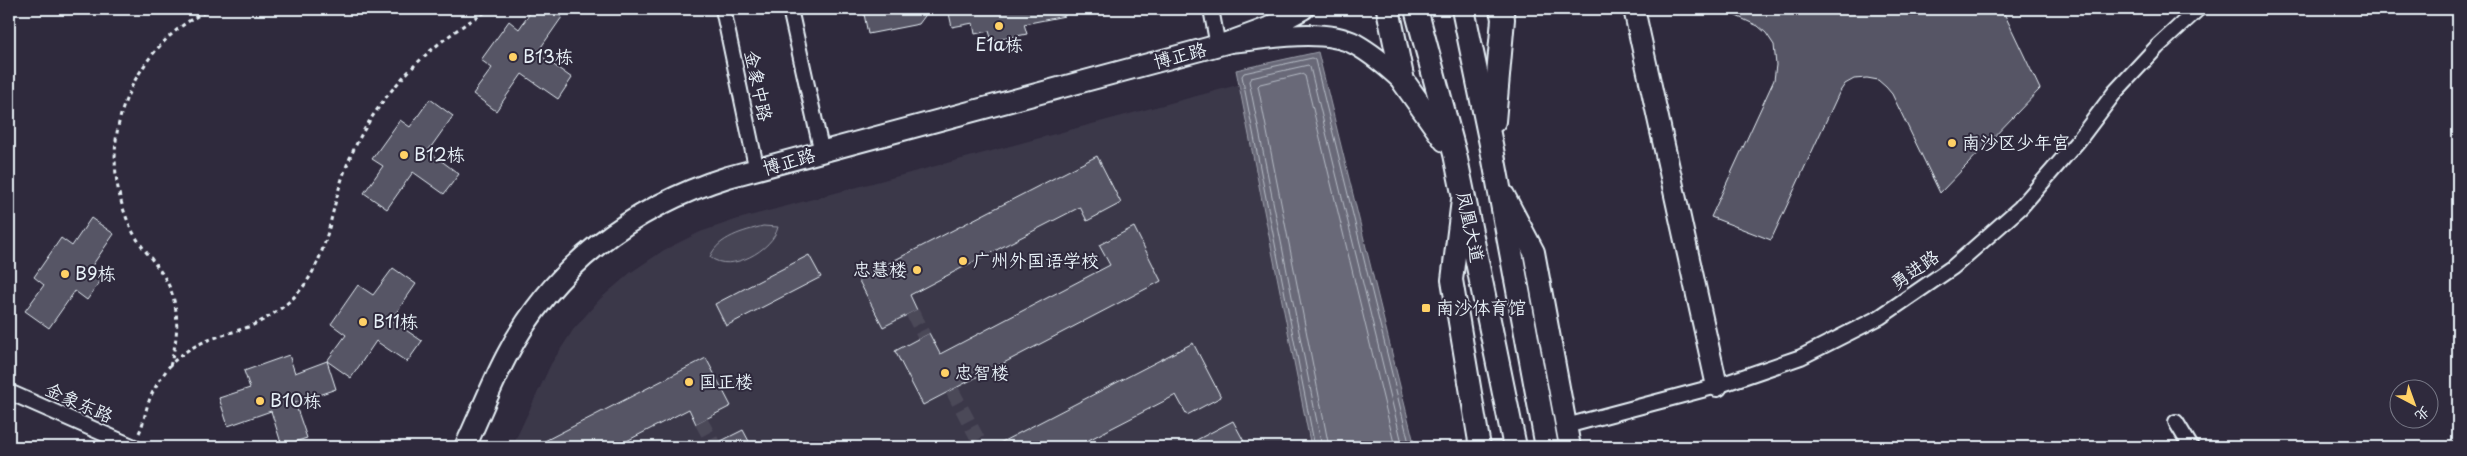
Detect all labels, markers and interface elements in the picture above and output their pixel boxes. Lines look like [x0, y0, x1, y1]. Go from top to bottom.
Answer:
marker: E1a栋 [993, 20, 1005, 32]
place label: E1a栋 [975, 30, 1023, 57]
street label: 博正路 [1150, 35, 1209, 75]
place label: B13栋 [523, 42, 573, 69]
street label: 金象中路 [739, 48, 780, 124]
marker: B13栋 [507, 51, 519, 63]
place label: 南沙区少年宫 [1962, 128, 2070, 155]
marker: 南沙区少年宫 [1946, 137, 1958, 149]
place label: B12栋 [414, 140, 465, 167]
street label: 博正路 [759, 140, 818, 181]
marker: B12栋 [398, 149, 410, 161]
street label: 凤凰大道 [1451, 189, 1492, 265]
street label: 勇进路 [1884, 242, 1944, 295]
place label: 广州外国语学校 [973, 246, 1099, 273]
place label: 忠慧楼 [853, 255, 907, 282]
marker: 广州外国语学校 [957, 255, 969, 267]
place label: B9栋 [75, 259, 115, 286]
marker: 忠慧楼 [911, 264, 923, 276]
marker: B9栋 [59, 268, 71, 280]
place label: 南沙体育馆 [1436, 293, 1526, 320]
marker: 南沙体育馆 [1420, 302, 1432, 314]
place label: B11栋 [373, 307, 418, 334]
marker: B11栋 [357, 316, 369, 328]
place label: 忠智楼 [955, 358, 1009, 385]
place label: 国正楼 [699, 367, 753, 394]
marker: 忠智楼 [939, 367, 951, 379]
street label: 金象东路 [41, 375, 118, 429]
marker: 国正楼 [683, 376, 695, 388]
north arrow [2390, 378, 2440, 428]
place label: B10栋 [270, 386, 321, 413]
marker: B10栋 [254, 395, 266, 407]
text: 北 [2411, 402, 2435, 427]

